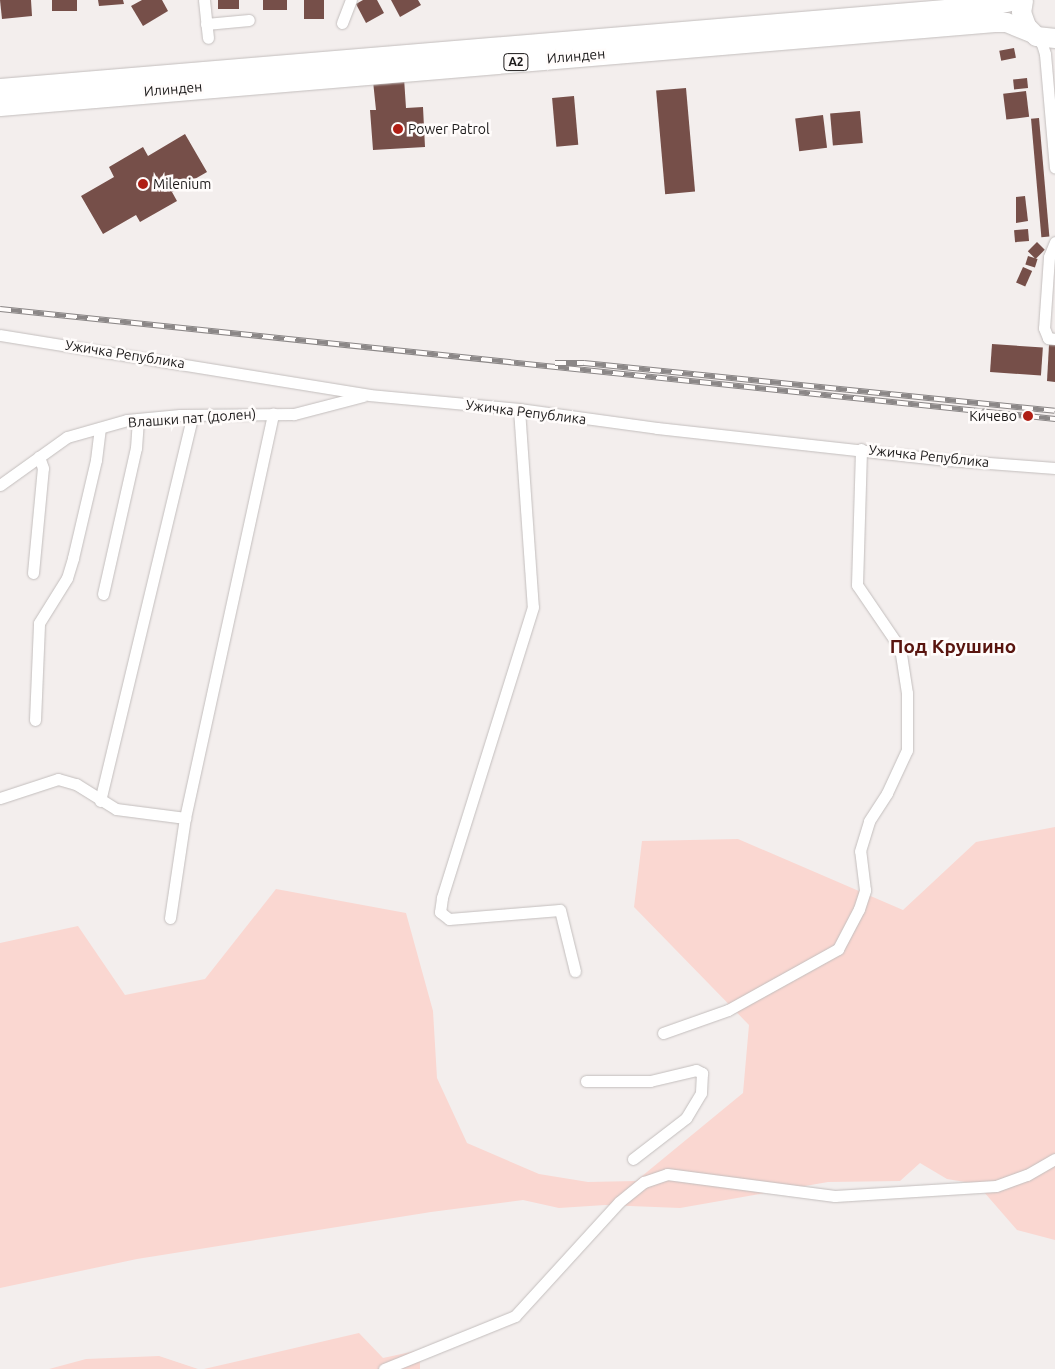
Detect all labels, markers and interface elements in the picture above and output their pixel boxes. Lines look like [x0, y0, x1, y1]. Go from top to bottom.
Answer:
street label: Илинден [546, 45, 606, 67]
road number: A2 [502, 52, 530, 72]
street label: Илинден [143, 78, 203, 100]
place label: Power Patrol [408, 121, 490, 137]
marker: Power Patrol [392, 123, 404, 135]
place label: Milenium [153, 176, 211, 192]
marker: Milenium [137, 178, 149, 190]
street label: Ужичка Република [64, 336, 186, 372]
street label: Ужичка Република [465, 396, 587, 428]
street label: Влашки пат (долен) [127, 405, 257, 431]
place label: Кичево [969, 408, 1017, 424]
marker: Кичево [1021, 409, 1035, 423]
street label: Ужичка Република [868, 441, 990, 471]
district label: Под Крушино [890, 636, 1016, 658]

